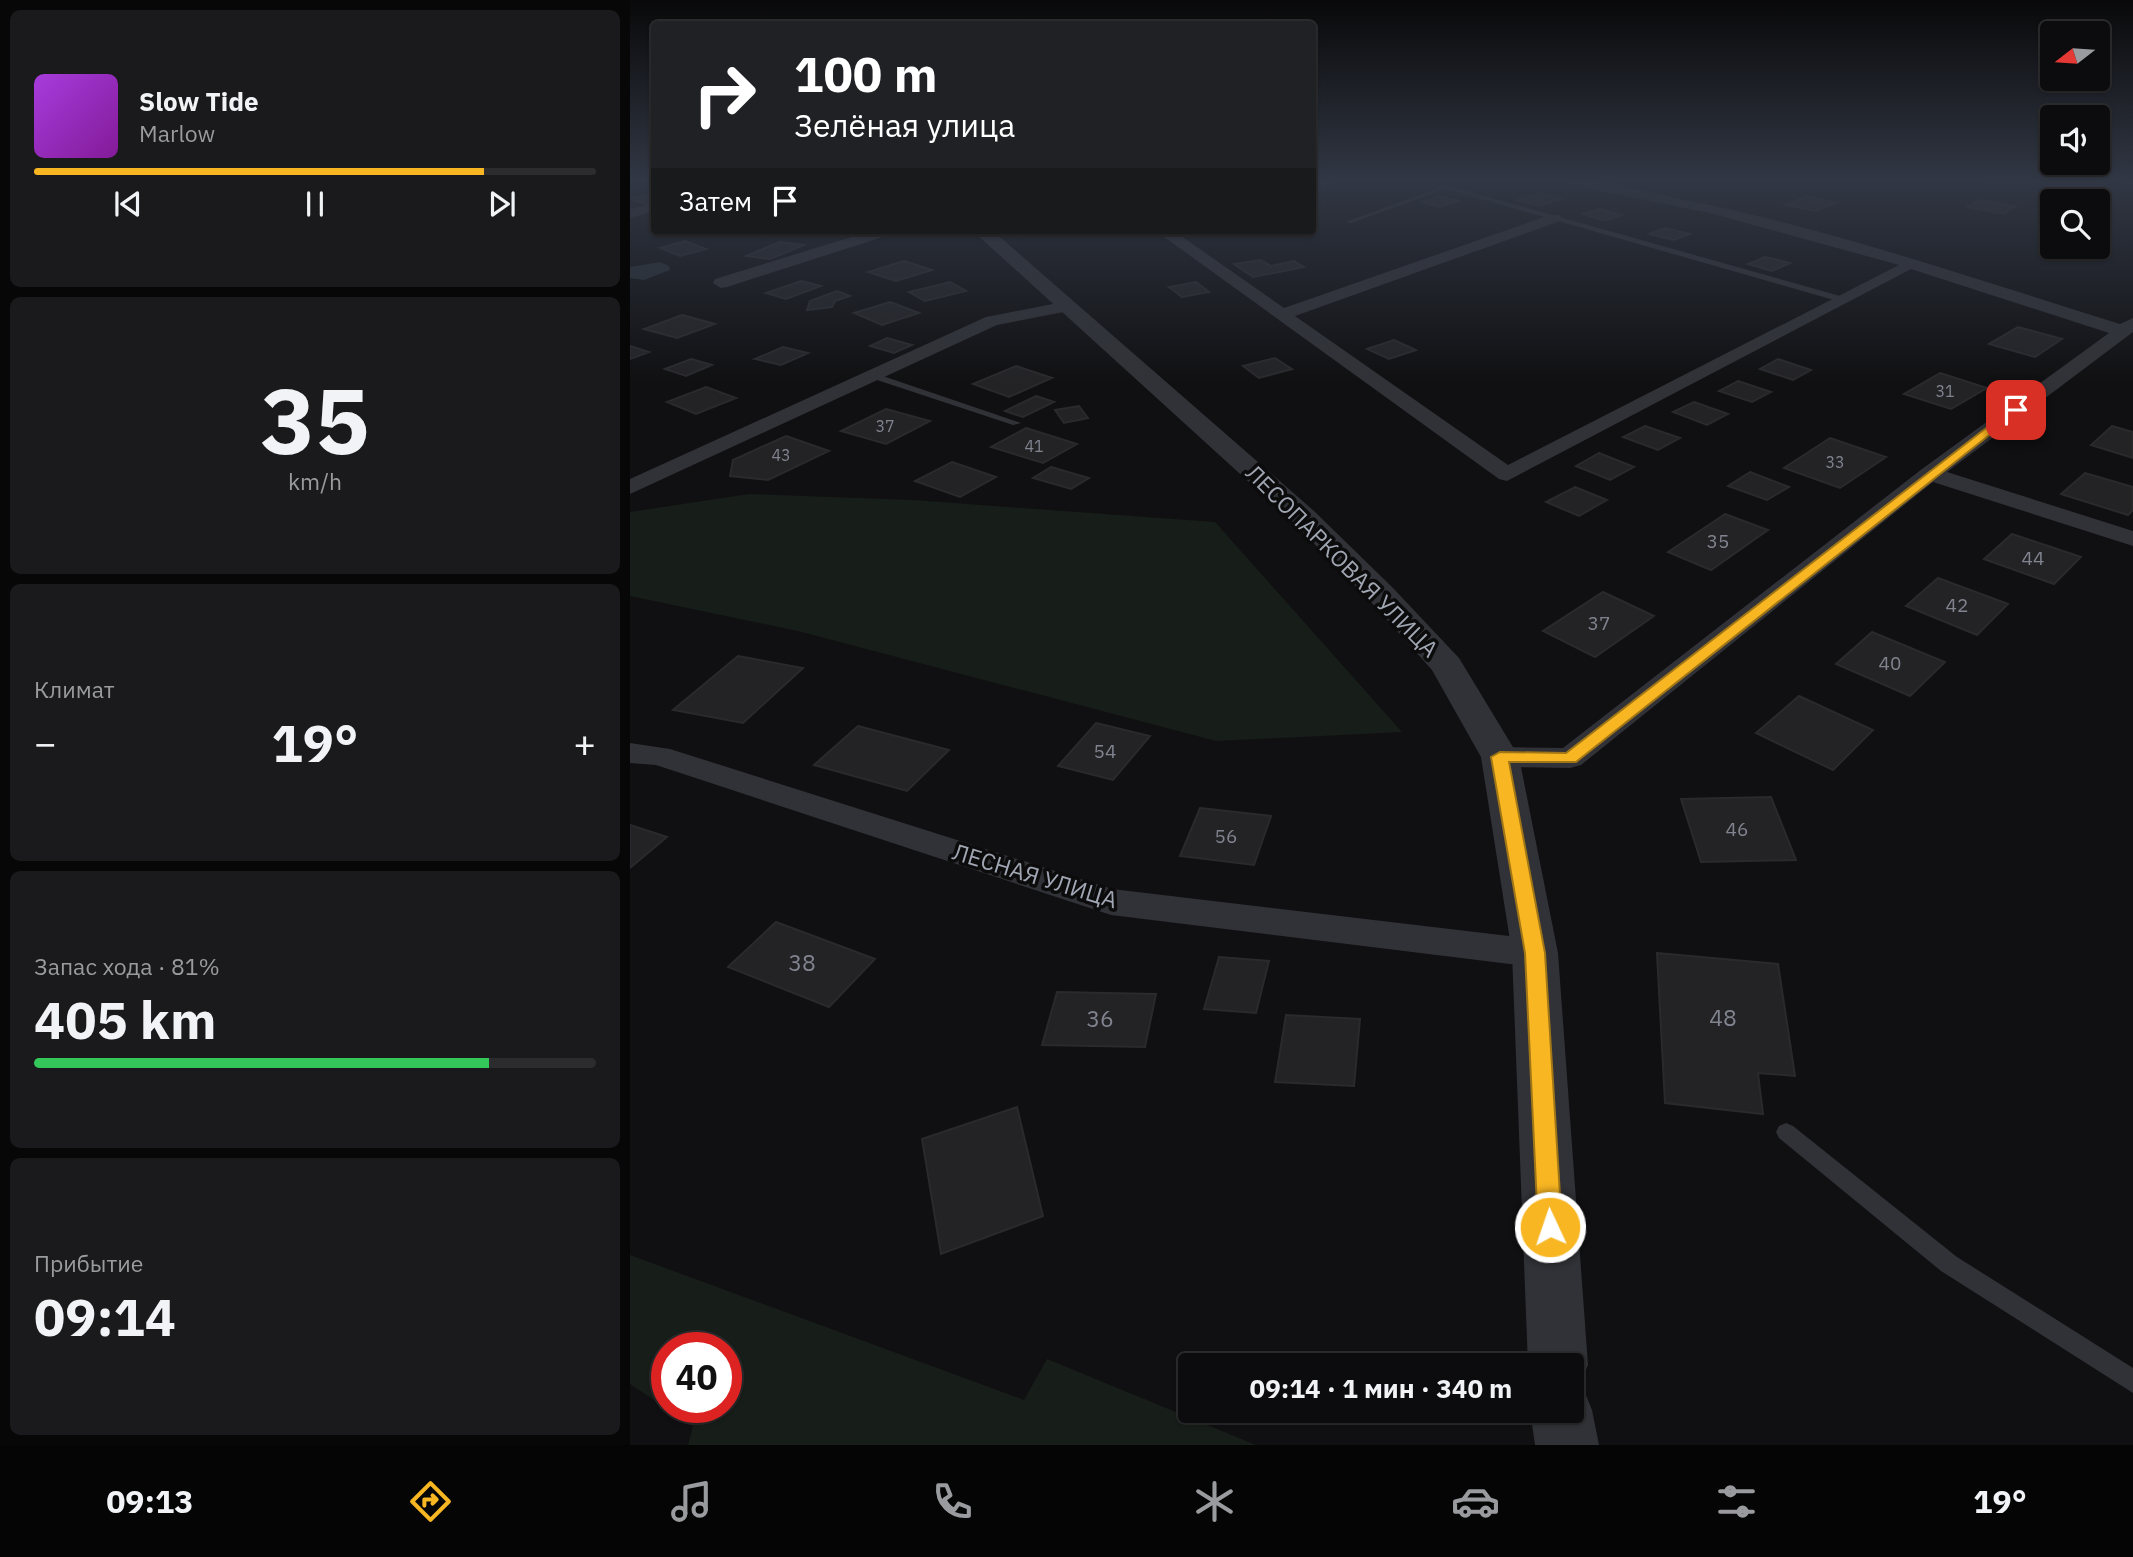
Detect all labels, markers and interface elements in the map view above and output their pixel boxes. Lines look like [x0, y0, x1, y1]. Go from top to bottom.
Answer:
north arrow [2040, 21, 2110, 91]
map controls [2040, 21, 2110, 259]
text: 100 m [794, 42, 938, 105]
icon: right [679, 49, 770, 140]
text: Slow Tide [139, 84, 259, 118]
text: Зелёная улица [794, 104, 1015, 146]
button: sound [2040, 105, 2110, 175]
text: Marlow [139, 118, 215, 148]
icon: arrive [766, 182, 804, 220]
text: Затем [679, 184, 752, 218]
icon: previous [109, 185, 147, 223]
icon: pause [296, 185, 334, 223]
icon: next [483, 185, 521, 223]
button: search [2040, 189, 2110, 259]
text: 35 [260, 361, 370, 479]
pin [1986, 380, 2046, 440]
house number: 31 [1935, 381, 1955, 401]
icon: arrive [1997, 391, 2035, 429]
house number: 37 [875, 416, 895, 436]
house number: 41 [1024, 436, 1044, 456]
house number: 43 [771, 445, 791, 465]
house number: 33 [1825, 452, 1845, 472]
street label: ЛЕСОПАРКОВАЯ УЛИЦА [1240, 458, 1446, 663]
text: km/h [288, 466, 342, 496]
house number: 35 [1707, 529, 1729, 553]
house number: 44 [2022, 546, 2044, 570]
house number: 42 [1946, 593, 1968, 617]
house number: 37 [1588, 611, 1610, 635]
house number: 40 [1879, 651, 1901, 675]
text: Климат [34, 674, 115, 704]
text: 19° [272, 709, 358, 776]
text: − [34, 718, 57, 767]
text: + [573, 718, 596, 767]
house number: 54 [1094, 739, 1116, 763]
house number: 46 [1726, 817, 1748, 841]
house number: 56 [1215, 824, 1237, 848]
street label: ЛЕСНАЯ УЛИЦА [949, 836, 1122, 914]
house number: 38 [788, 947, 816, 977]
text: Запас хода · 81% [34, 951, 220, 981]
text: 405 km [34, 986, 216, 1053]
house number: 48 [1709, 1002, 1737, 1032]
house number: 36 [1086, 1003, 1114, 1033]
position arrow [1513, 1190, 1587, 1264]
text: Прибытие [34, 1248, 143, 1278]
text: 09:14 [34, 1283, 176, 1350]
speed limit sign: 40 [651, 1332, 742, 1423]
text: 09:14 · 1 мин · 340 m [1250, 1371, 1512, 1405]
icon: directions [406, 1477, 455, 1526]
icon: music [667, 1477, 716, 1526]
icon: phone [928, 1477, 977, 1526]
icon: climate [1190, 1477, 1239, 1526]
icon: car [1451, 1477, 1500, 1526]
icon: filters [1712, 1477, 1761, 1526]
text: 09:13 [106, 1480, 194, 1522]
text: 19° [1973, 1480, 2027, 1522]

